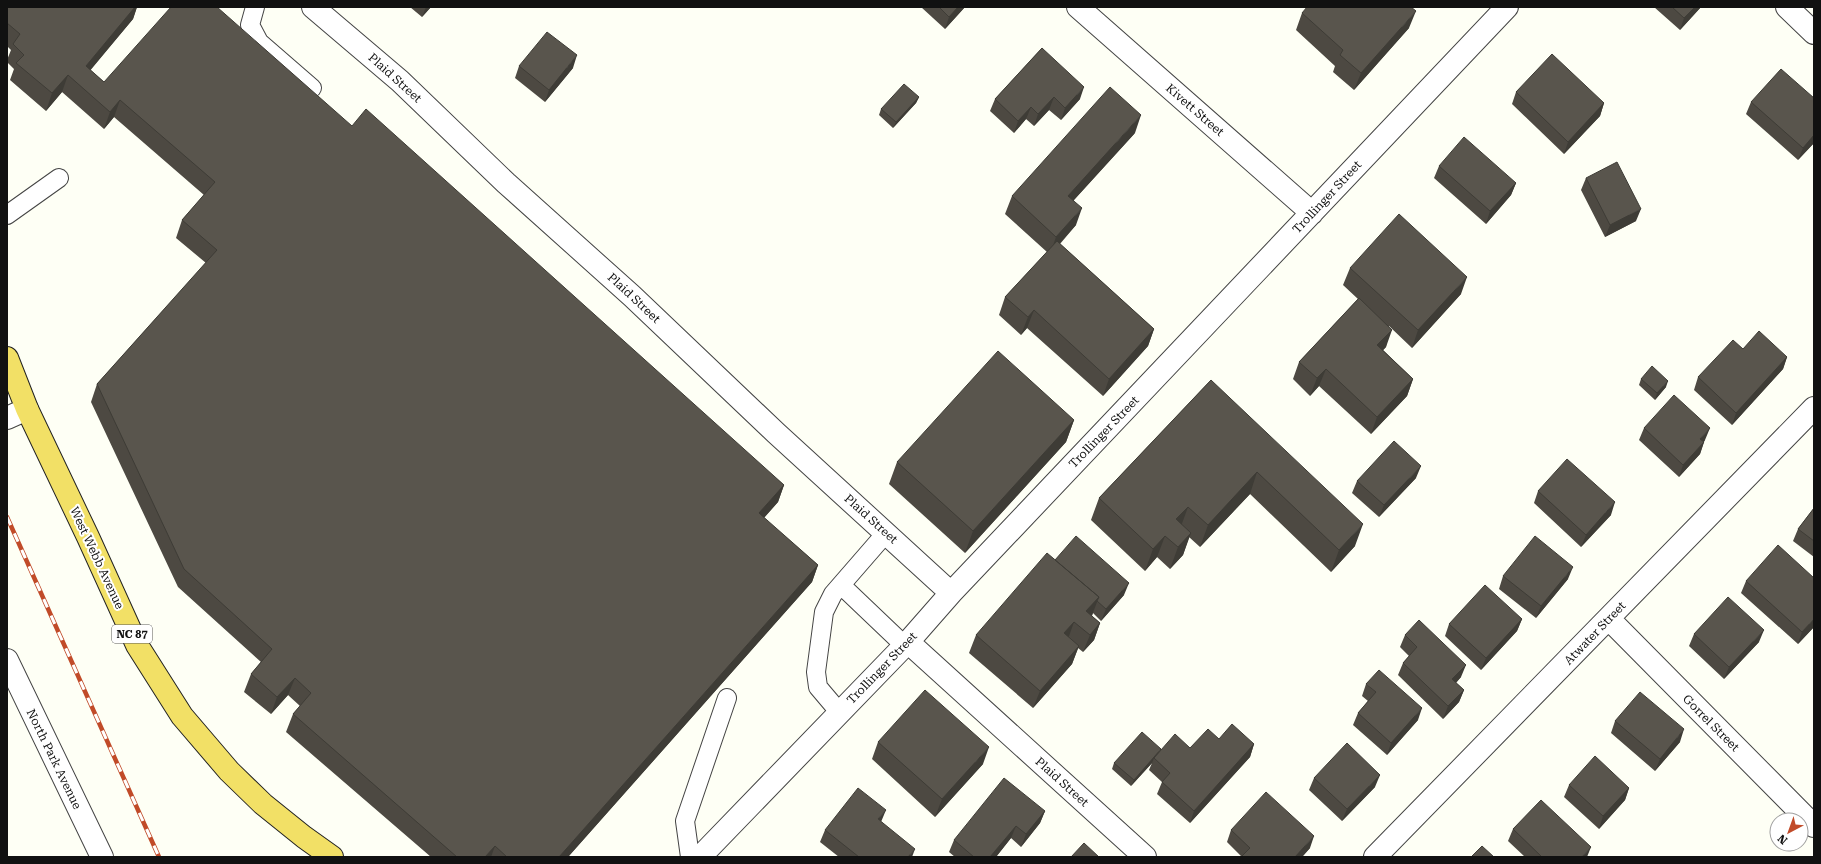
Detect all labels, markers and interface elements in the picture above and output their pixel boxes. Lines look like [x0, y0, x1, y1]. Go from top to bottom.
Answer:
street label: Plaid Street [365, 50, 425, 106]
street label: Kivett Street [1163, 81, 1227, 139]
street label: Trollinger Street [1290, 157, 1365, 236]
street label: Plaid Street [605, 270, 664, 326]
street label: Trollinger Street [1066, 393, 1142, 471]
street label: Plaid Street [841, 491, 901, 547]
street label: West Webb Avenue [67, 505, 127, 612]
street label: Atwater Street [1561, 598, 1629, 667]
road number: NC 87 [112, 625, 152, 643]
street label: Trollinger Street [844, 629, 920, 707]
street label: Gorrel Street [1680, 692, 1743, 755]
street label: North Park Avenue [24, 707, 85, 812]
street label: Plaid Street [1032, 754, 1092, 810]
north arrow [1769, 812, 1809, 852]
text: N [1775, 831, 1790, 847]

